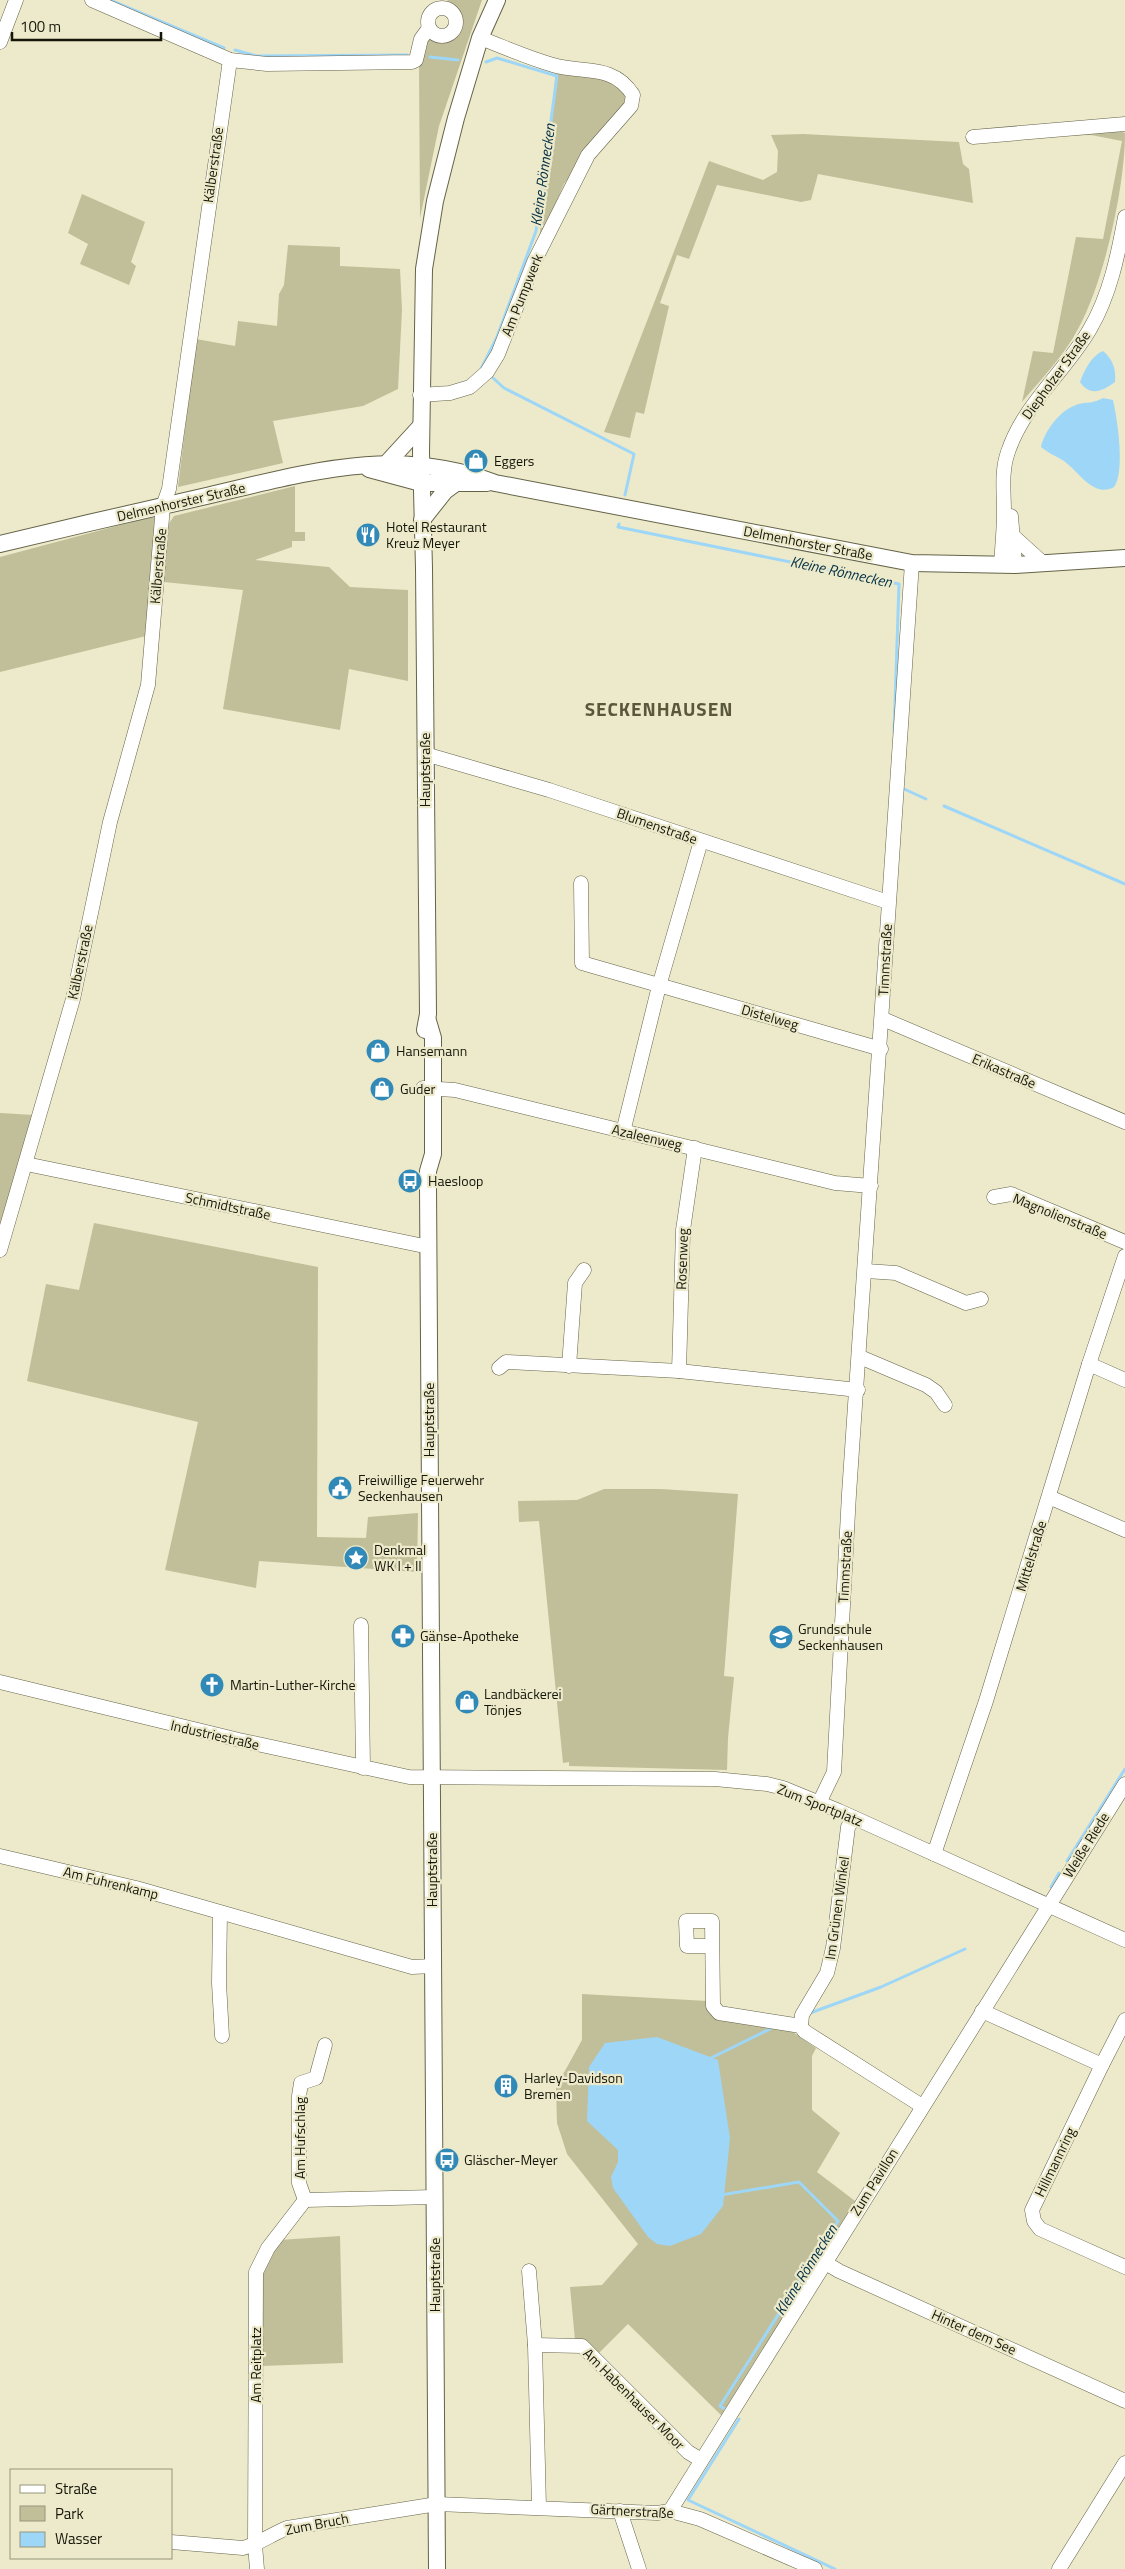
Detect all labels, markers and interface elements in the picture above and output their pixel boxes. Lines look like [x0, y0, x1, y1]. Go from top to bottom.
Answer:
scale bar [12, 10, 161, 42]
text: 100 m [20, 15, 61, 38]
water label: Kleine Rönnecken [524, 122, 561, 228]
street label: Kälberstraße [197, 126, 228, 204]
street label: Am Pumpwerk [495, 250, 548, 339]
street label: Diepholzer Straße [1016, 326, 1095, 423]
shop icon: Eggers [463, 448, 489, 474]
place label: Eggers [494, 450, 534, 471]
street label: Delmenhorster Straße [115, 477, 247, 526]
place label: Hotel Restaurant Kreuz Meyer [386, 516, 487, 553]
street label: Delmenhorster Straße [742, 520, 874, 565]
restaurant icon: Hotel Restaurant Kreuz Meyer [355, 522, 381, 548]
street label: Kälberstraße [144, 527, 171, 605]
water label: Kleine Rönnecken [788, 550, 895, 594]
district label: SECKENHAUSEN [585, 694, 733, 723]
street label: Hauptstraße [414, 733, 435, 807]
street label: Blumenstraße [614, 802, 700, 849]
street label: Kälberstraße [61, 923, 98, 1001]
street label: Timmstraße [872, 923, 897, 997]
street label: Distelweg [739, 998, 801, 1035]
shop icon: Hansemann [365, 1038, 391, 1064]
place label: Hansemann [396, 1040, 467, 1061]
street label: Erikastraße [969, 1048, 1039, 1093]
shop icon: Guder [369, 1076, 395, 1102]
place label: Guder [400, 1078, 436, 1099]
street label: Azaleenweg [610, 1118, 684, 1155]
bus stop icon: Haesloop [397, 1168, 423, 1194]
place label: Haesloop [428, 1170, 483, 1191]
street label: Schmidtstraße [184, 1186, 273, 1225]
street label: Magnolienstraße [1010, 1187, 1111, 1244]
street label: Rosenweg [670, 1228, 693, 1290]
street label: Hauptstraße [418, 1383, 439, 1457]
place label: Freiwillige Feuerwehr Seckenhausen [358, 1469, 484, 1506]
public building icon: Freiwillige Feuerwehr Seckenhausen [327, 1475, 353, 1501]
street label: Mittelstraße [1010, 1518, 1051, 1594]
street label: Timmstraße [832, 1530, 857, 1604]
place label: Denkmal WK I + II [374, 1539, 426, 1576]
place icon: Denkmal WK I + II [343, 1545, 369, 1571]
place label: Grundschule Seckenhausen [798, 1618, 883, 1655]
pharmacy icon: Gänse-Apotheke [390, 1623, 416, 1649]
school or university icon: Grundschule Seckenhausen [768, 1624, 794, 1650]
place label: Gänse-Apotheke [420, 1625, 519, 1646]
church icon: Martin-Luther-Kirche [199, 1672, 225, 1698]
place label: Martin-Luther-Kirche [230, 1674, 356, 1695]
place label: Landbäckerei Tönjes [484, 1683, 562, 1720]
shop icon: Landbäckerei Tönjes [454, 1689, 480, 1715]
street label: Industriestraße [169, 1714, 262, 1755]
street label: Zum Sportplatz [774, 1778, 866, 1831]
street label: Weiße Riede [1057, 1808, 1114, 1882]
street label: Hauptstraße [421, 1833, 442, 1907]
street label: Im Grünen Winkel [819, 1855, 854, 1961]
street label: Am Fuhrenkamp [61, 1861, 161, 1904]
place label: Harley-Davidson Bremen [524, 2067, 623, 2104]
building icon: Harley-Davidson Bremen [493, 2073, 519, 2099]
street label: Am Hufschlag [289, 2097, 310, 2179]
street label: Hillmannring [1029, 2123, 1081, 2200]
street label: Zum Pavillon [845, 2144, 903, 2219]
bus stop icon: Gläscher-Meyer [434, 2147, 460, 2173]
place label: Gläscher-Meyer [464, 2149, 558, 2170]
water label: Kleine Rönnecken [768, 2219, 843, 2320]
street label: Hauptstraße [424, 2238, 445, 2312]
street label: Hinter dem See [928, 2303, 1020, 2360]
street label: Am Reitplatz [245, 2327, 266, 2403]
street label: Am Habenhauser Moor [579, 2343, 690, 2454]
legend [10, 2469, 172, 2559]
text: Straße [55, 2477, 97, 2500]
street label: Gärtnerstraße [590, 2498, 674, 2523]
text: Park [55, 2502, 84, 2525]
street label: Zum Bruch [283, 2507, 350, 2540]
text: Wasser [55, 2527, 102, 2550]

